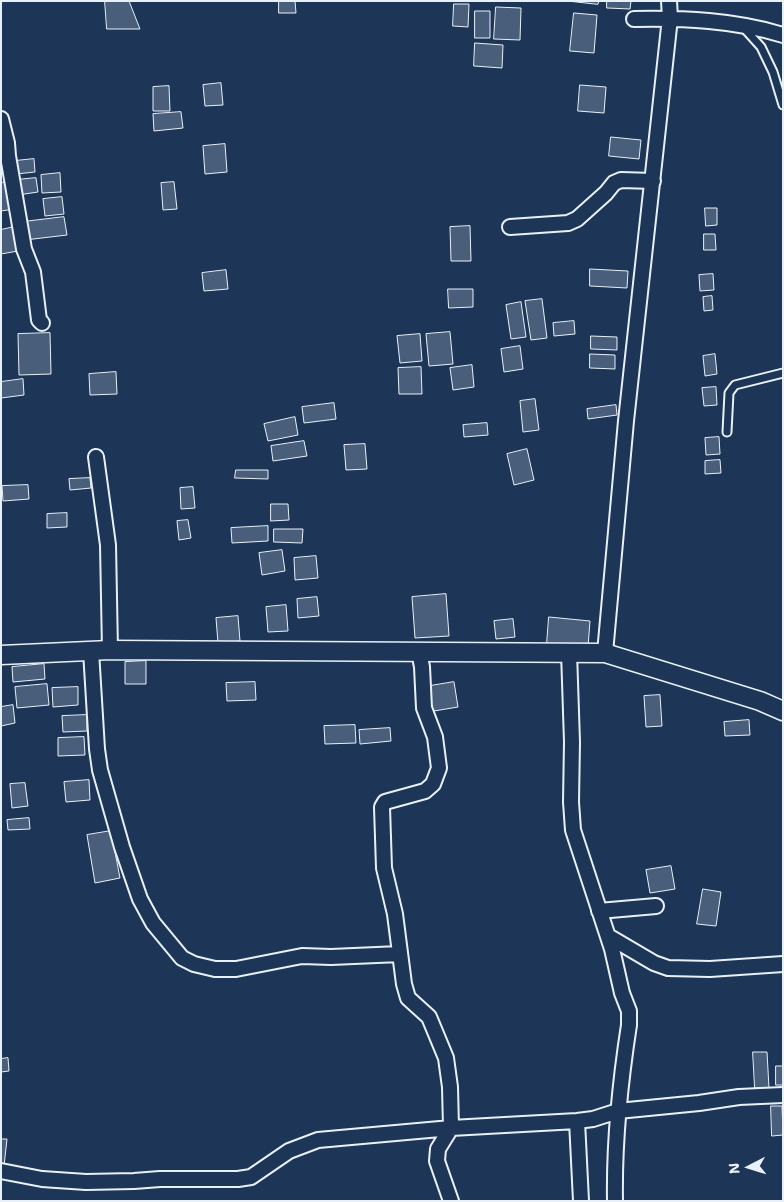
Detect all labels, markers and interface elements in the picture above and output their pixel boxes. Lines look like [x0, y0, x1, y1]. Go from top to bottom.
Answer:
north arrow [724, 1142, 774, 1192]
text: N [725, 1162, 744, 1175]

